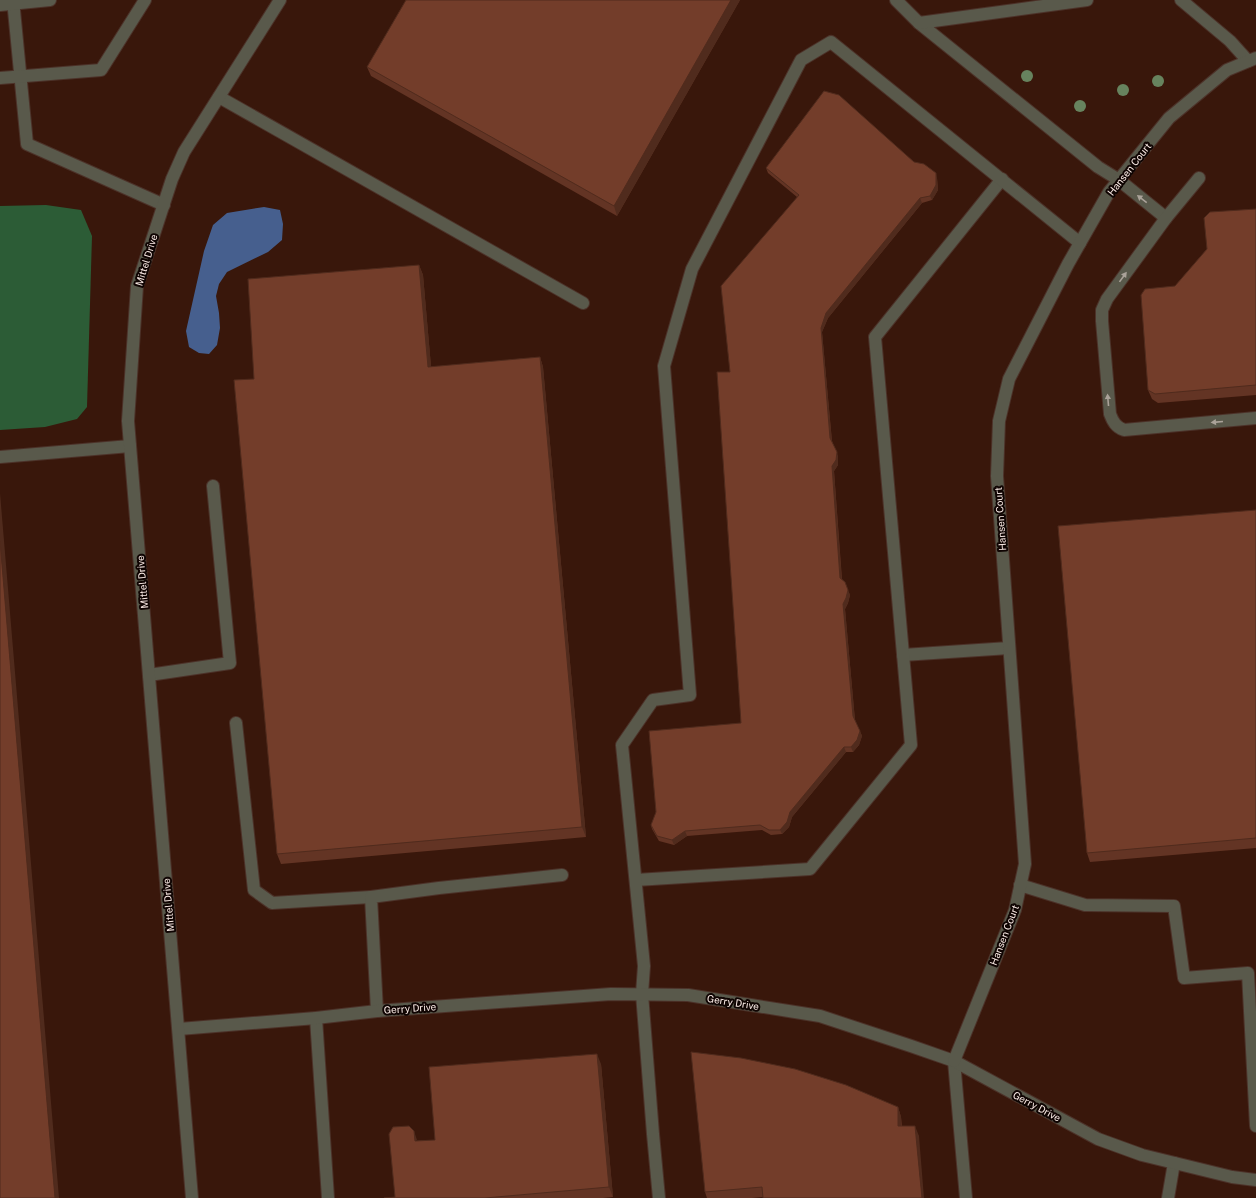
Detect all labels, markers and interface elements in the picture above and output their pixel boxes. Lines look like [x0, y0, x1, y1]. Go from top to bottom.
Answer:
street label: Hansen Court [1105, 140, 1153, 198]
one-way arrow [1137, 195, 1148, 203]
street label: Mittel Drive [132, 232, 160, 287]
one-way arrow [1119, 271, 1127, 282]
one-way arrow [1105, 394, 1112, 406]
one-way arrow [1211, 418, 1223, 425]
street label: Hansen Court [992, 487, 1008, 551]
street label: Mittel Drive [134, 554, 150, 609]
street label: Mittel Drive [160, 877, 176, 932]
street label: Hansen Court [987, 903, 1021, 967]
street label: Gerry Drive [706, 992, 760, 1012]
street label: Gerry Drive [383, 1000, 437, 1016]
street label: Gerry Drive [1011, 1088, 1063, 1124]

